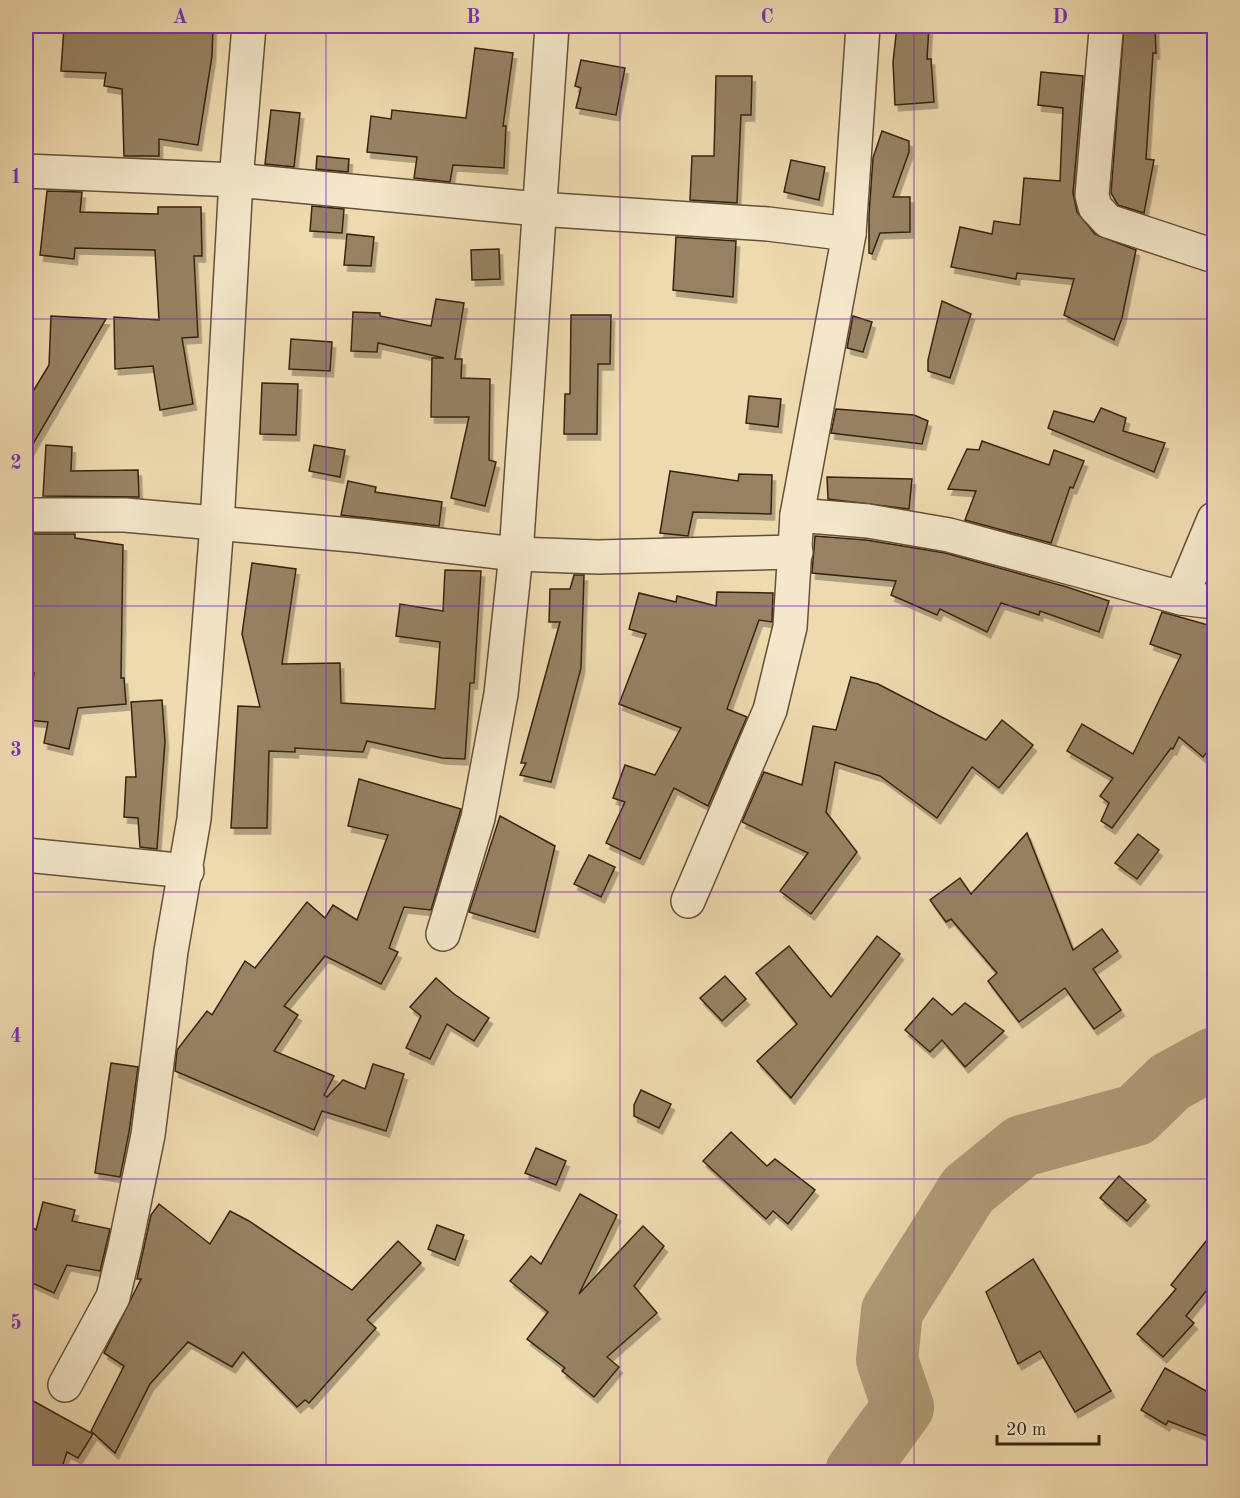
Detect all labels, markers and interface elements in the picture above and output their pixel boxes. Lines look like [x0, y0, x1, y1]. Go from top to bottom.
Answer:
text: A [172, 8, 188, 28]
text: B [466, 8, 480, 28]
text: C [760, 8, 774, 28]
text: D [1052, 8, 1068, 28]
text: 1 [10, 168, 22, 188]
text: 2 [10, 454, 22, 474]
text: 3 [10, 741, 22, 761]
text: 4 [10, 1027, 22, 1047]
text: 5 [10, 1313, 22, 1334]
scale bar [997, 1408, 1099, 1446]
text: 20 m [1006, 1421, 1046, 1439]

